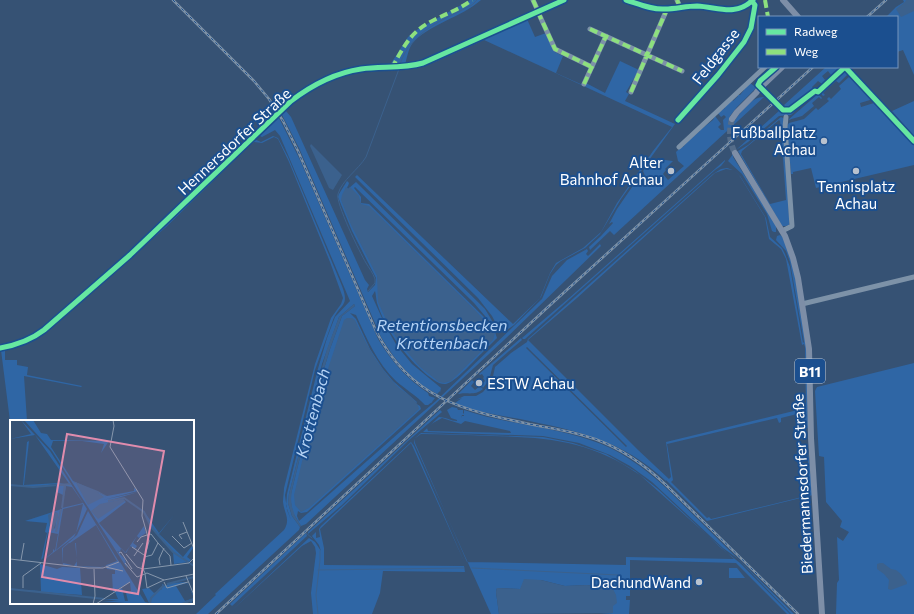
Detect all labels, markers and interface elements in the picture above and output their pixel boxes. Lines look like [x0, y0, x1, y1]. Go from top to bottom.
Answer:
legend [758, 16, 898, 68]
street label: Feldgasse [688, 24, 742, 88]
text: Radweg [794, 24, 838, 38]
text: Weg [794, 44, 819, 58]
street label: Hennersdorfer Straße [174, 84, 294, 198]
place label: Fußballplatz Achau [732, 123, 816, 158]
marker: Fußballplatz Achau [819, 136, 829, 146]
place label: Alter Bahnhof Achau [560, 153, 663, 188]
marker: Alter Bahnhof Achau [666, 166, 676, 176]
marker: Tennisplatz Achau [851, 166, 861, 176]
place label: Tennisplatz Achau [817, 177, 895, 212]
water label: Retentionsbecken Krottenbach [377, 315, 507, 352]
road number: B11 [795, 359, 825, 383]
water label: Krottenbach [291, 366, 333, 460]
place label: ESTW Achau [487, 374, 575, 392]
marker: ESTW Achau [474, 378, 484, 388]
street label: Biedermannsdorfer Straße [788, 393, 816, 575]
inset map [10, 420, 194, 604]
place label: DachundWand [591, 573, 691, 591]
marker: DachundWand [694, 577, 704, 587]

